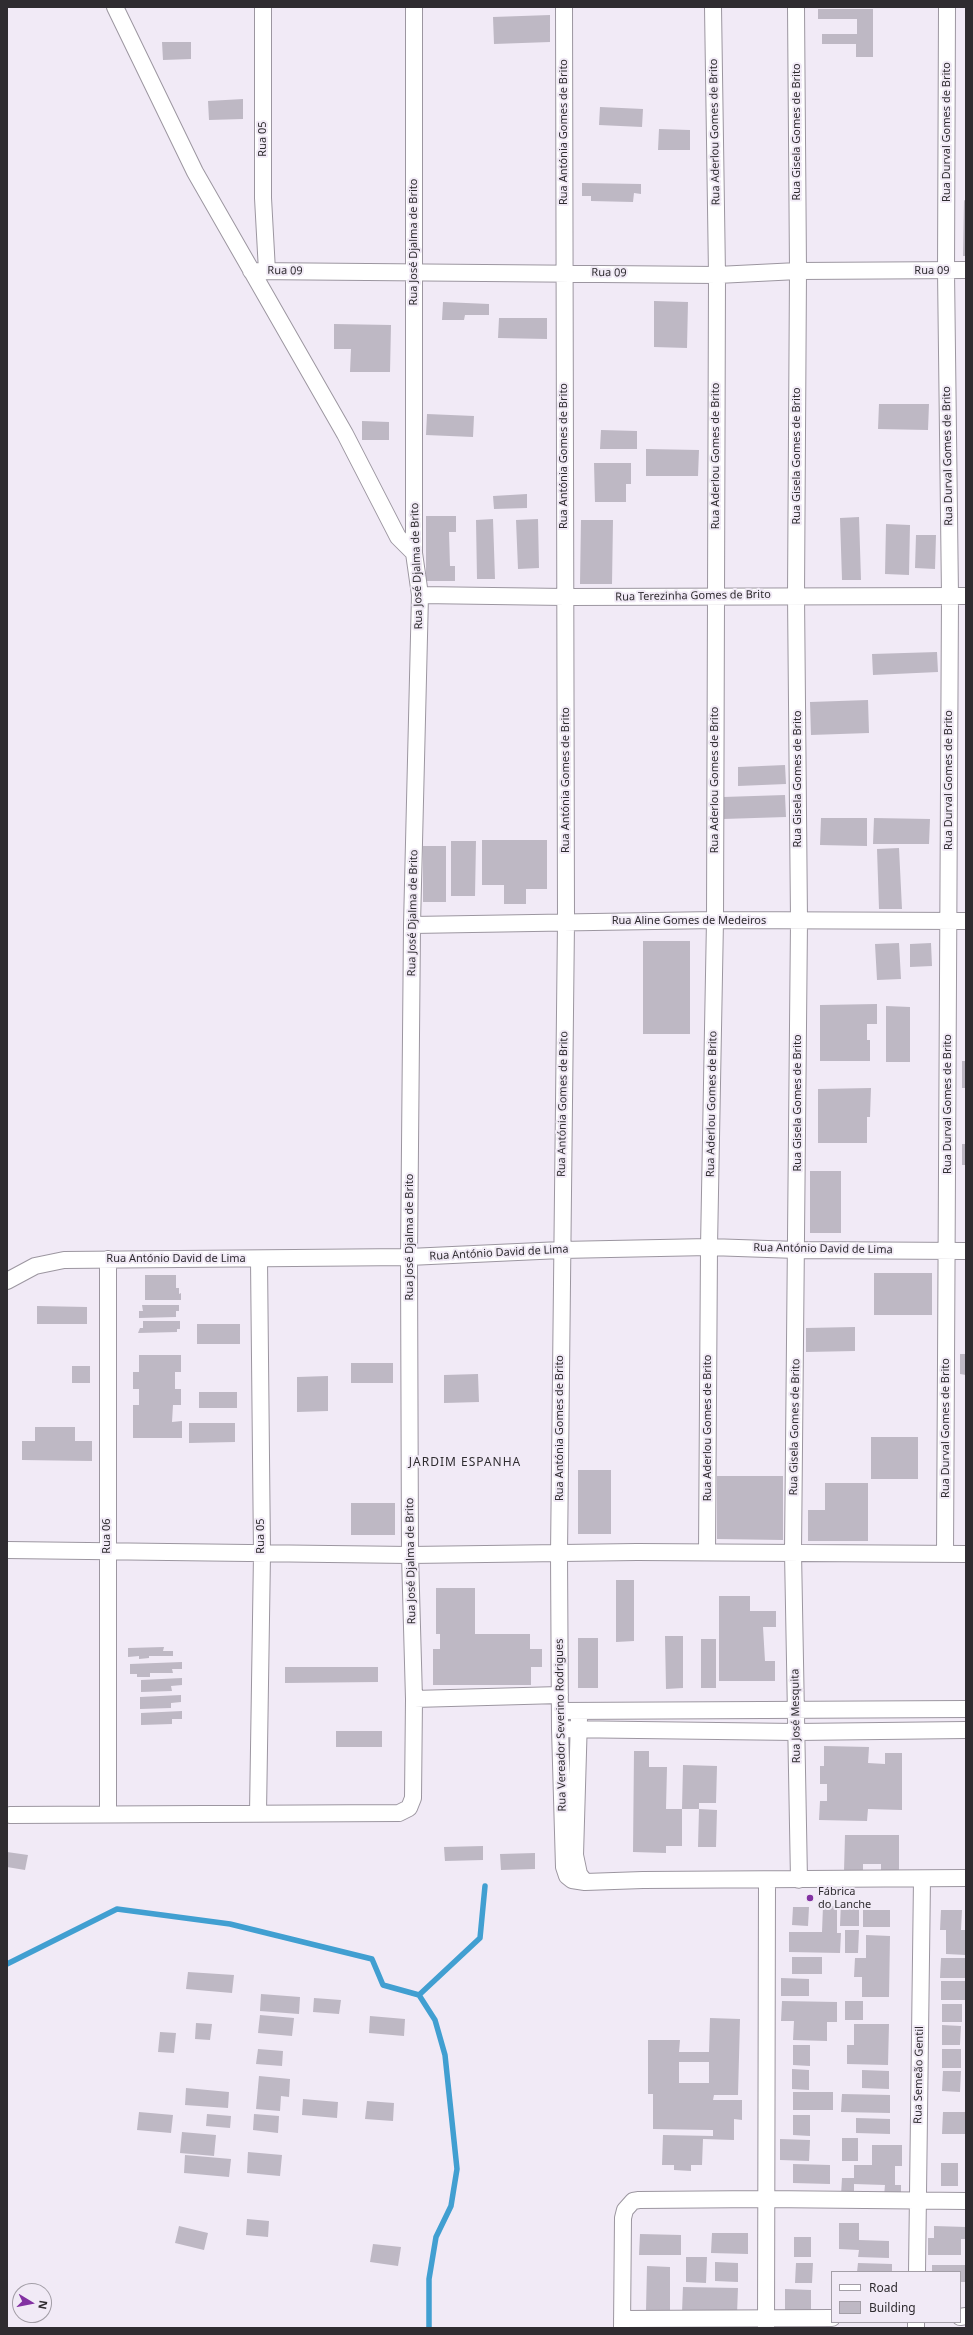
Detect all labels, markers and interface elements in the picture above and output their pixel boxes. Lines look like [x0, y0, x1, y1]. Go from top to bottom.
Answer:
street label: Rua Antónia Gomes de Brito [557, 59, 571, 205]
street label: Rua Aderlou Gomes de Brito [707, 59, 723, 205]
street label: Rua Durval Gomes de Brito [940, 62, 954, 202]
street label: Rua Gisela Gomes de Brito [790, 63, 804, 201]
street label: Rua 05 [256, 121, 270, 157]
street label: Rua José Djalma de Brito [407, 179, 421, 305]
street label: Rua 09 [267, 264, 303, 278]
street label: Rua 09 [914, 264, 950, 278]
street label: Rua 09 [591, 266, 627, 280]
street label: Rua Antónia Gomes de Brito [557, 383, 571, 529]
street label: Rua Aderlou Gomes de Brito [709, 383, 723, 529]
street label: Rua Durval Gomes de Brito [940, 386, 956, 526]
street label: Rua Gisela Gomes de Brito [790, 387, 804, 525]
street label: Rua José Djalma de Brito [408, 502, 426, 630]
street label: Rua Terezinha Gomes de Brito [615, 588, 771, 604]
street label: Rua Antónia Gomes de Brito [559, 707, 573, 853]
street label: Rua Aderlou Gomes de Brito [708, 707, 722, 853]
street label: Rua Gisela Gomes de Brito [791, 710, 805, 848]
street label: Rua Durval Gomes de Brito [942, 710, 956, 850]
street label: Rua José Djalma de Brito [405, 849, 421, 977]
street label: Rua Aline Gomes de Medeiros [612, 914, 766, 928]
street label: Rua Antónia Gomes de Brito [555, 1031, 571, 1177]
street label: Rua Aderlou Gomes de Brito [704, 1031, 720, 1177]
street label: Rua Gisela Gomes de Brito [791, 1034, 805, 1172]
street label: Rua Durval Gomes de Brito [941, 1034, 955, 1174]
street label: Rua José Djalma de Brito [403, 1174, 417, 1300]
street label: Rua António David de Lima [753, 1241, 893, 1257]
street label: Rua António David de Lima [429, 1243, 569, 1263]
street label: Rua António David de Lima [106, 1252, 246, 1266]
street label: Rua Antónia Gomes de Brito [553, 1355, 567, 1501]
street label: Rua Aderlou Gomes de Brito [701, 1355, 715, 1501]
street label: Rua Gisela Gomes de Brito [787, 1358, 803, 1496]
street label: Rua Durval Gomes de Brito [939, 1358, 953, 1498]
district label: JARDIM ESPANHA [409, 1456, 521, 1470]
street label: Rua José Djalma de Brito [403, 1497, 419, 1625]
street label: Rua 06 [100, 1518, 114, 1554]
street label: Rua 05 [254, 1518, 268, 1554]
street label: Rua Vereador Severino Rodrigues [553, 1638, 569, 1812]
street label: Rua José Mesquita [789, 1669, 803, 1763]
place label: Fábrica do Lanche [818, 1885, 871, 1911]
marker: Fábrica do Lanche [805, 1893, 815, 1903]
street label: Rua Semeão Gentil [912, 2026, 926, 2124]
legend [831, 2271, 961, 2323]
text: Road [869, 2279, 898, 2296]
north arrow [12, 2283, 52, 2323]
text: N [35, 2299, 51, 2311]
text: Building [869, 2299, 916, 2316]

